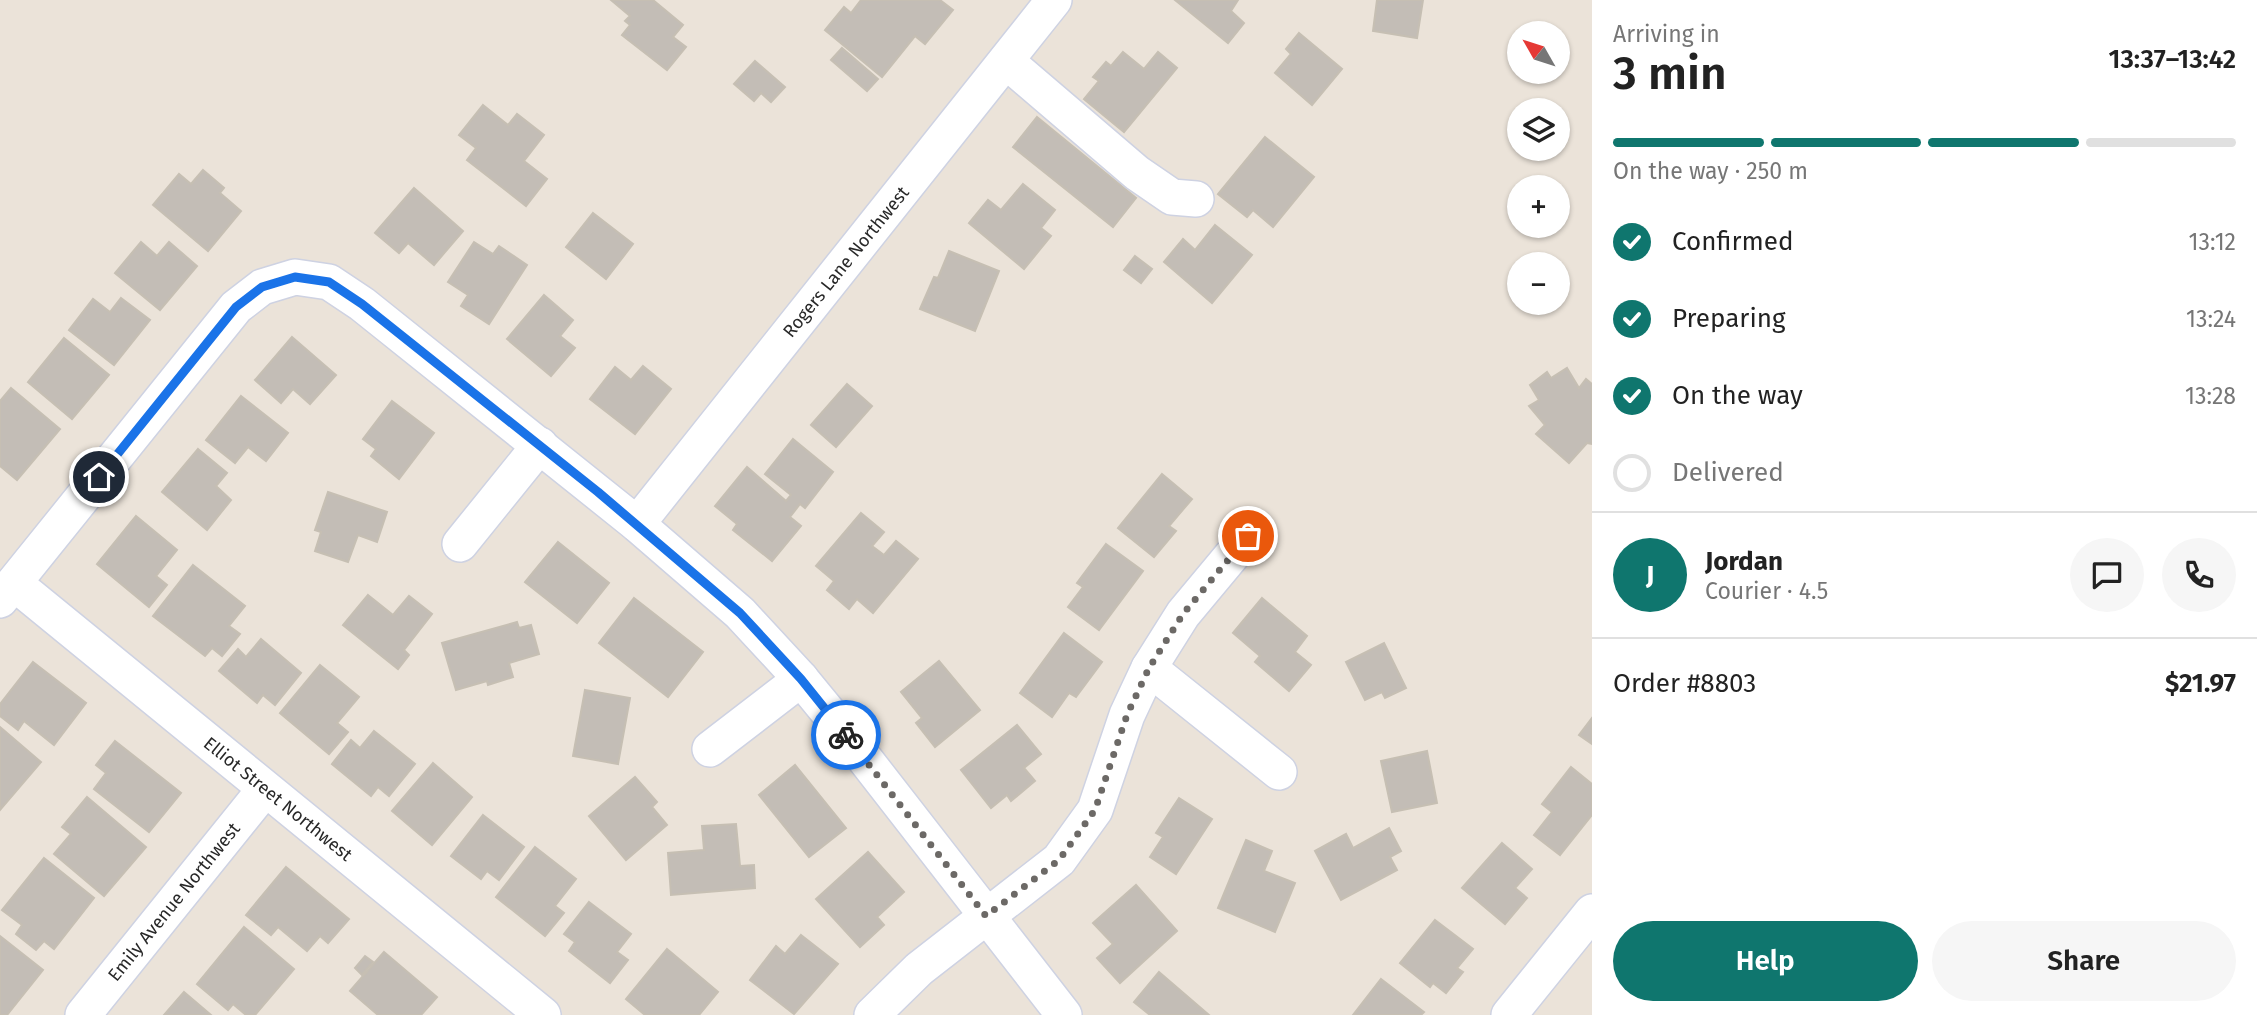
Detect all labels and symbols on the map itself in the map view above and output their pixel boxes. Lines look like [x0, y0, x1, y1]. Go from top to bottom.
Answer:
north arrow [1507, 21, 1570, 84]
street label: Rogers Lane Northwest [778, 182, 914, 342]
pin [69, 447, 129, 507]
pin [1218, 506, 1278, 566]
courier [811, 700, 881, 770]
street label: Elliot Street Northwest [199, 732, 357, 866]
street label: Emily Avenue Northwest [103, 818, 245, 986]

